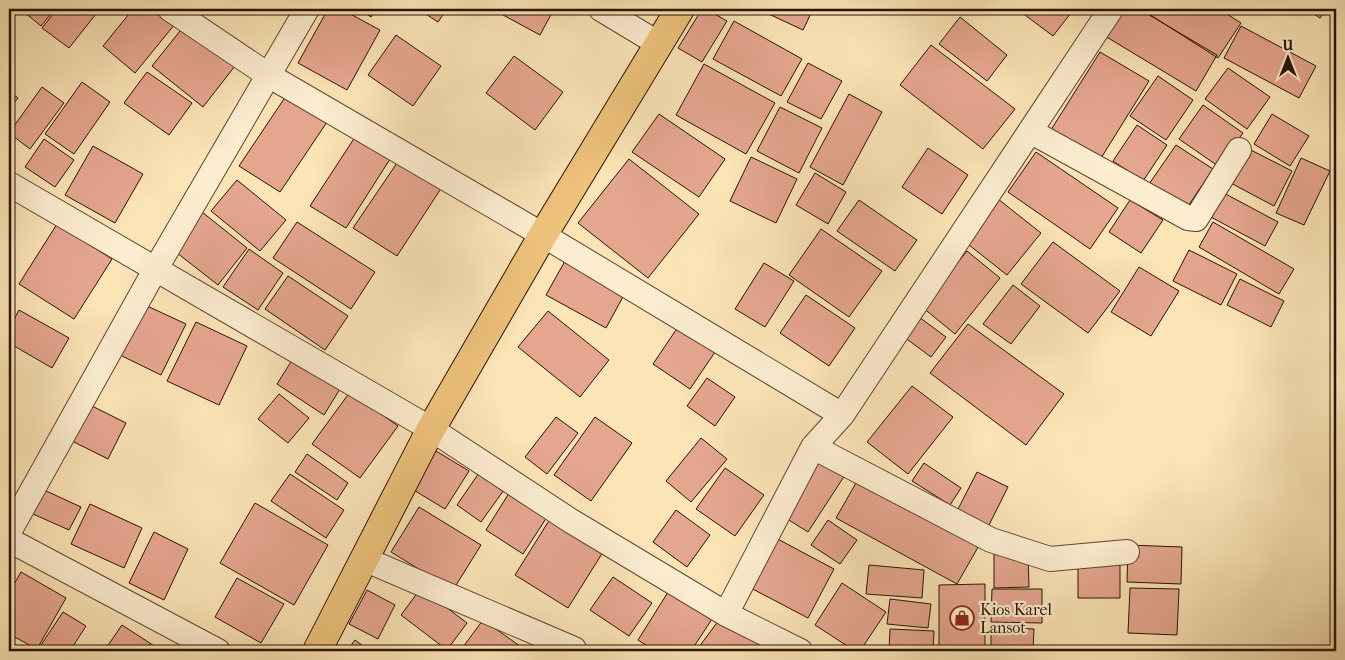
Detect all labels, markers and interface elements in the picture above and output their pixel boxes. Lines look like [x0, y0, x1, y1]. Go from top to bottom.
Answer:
north arrow [1262, 32, 1312, 82]
text: U [1282, 37, 1294, 54]
place label: Kios Karel Lansot [980, 600, 1052, 637]
shop icon: Kios Karel Lansot [949, 605, 975, 631]

